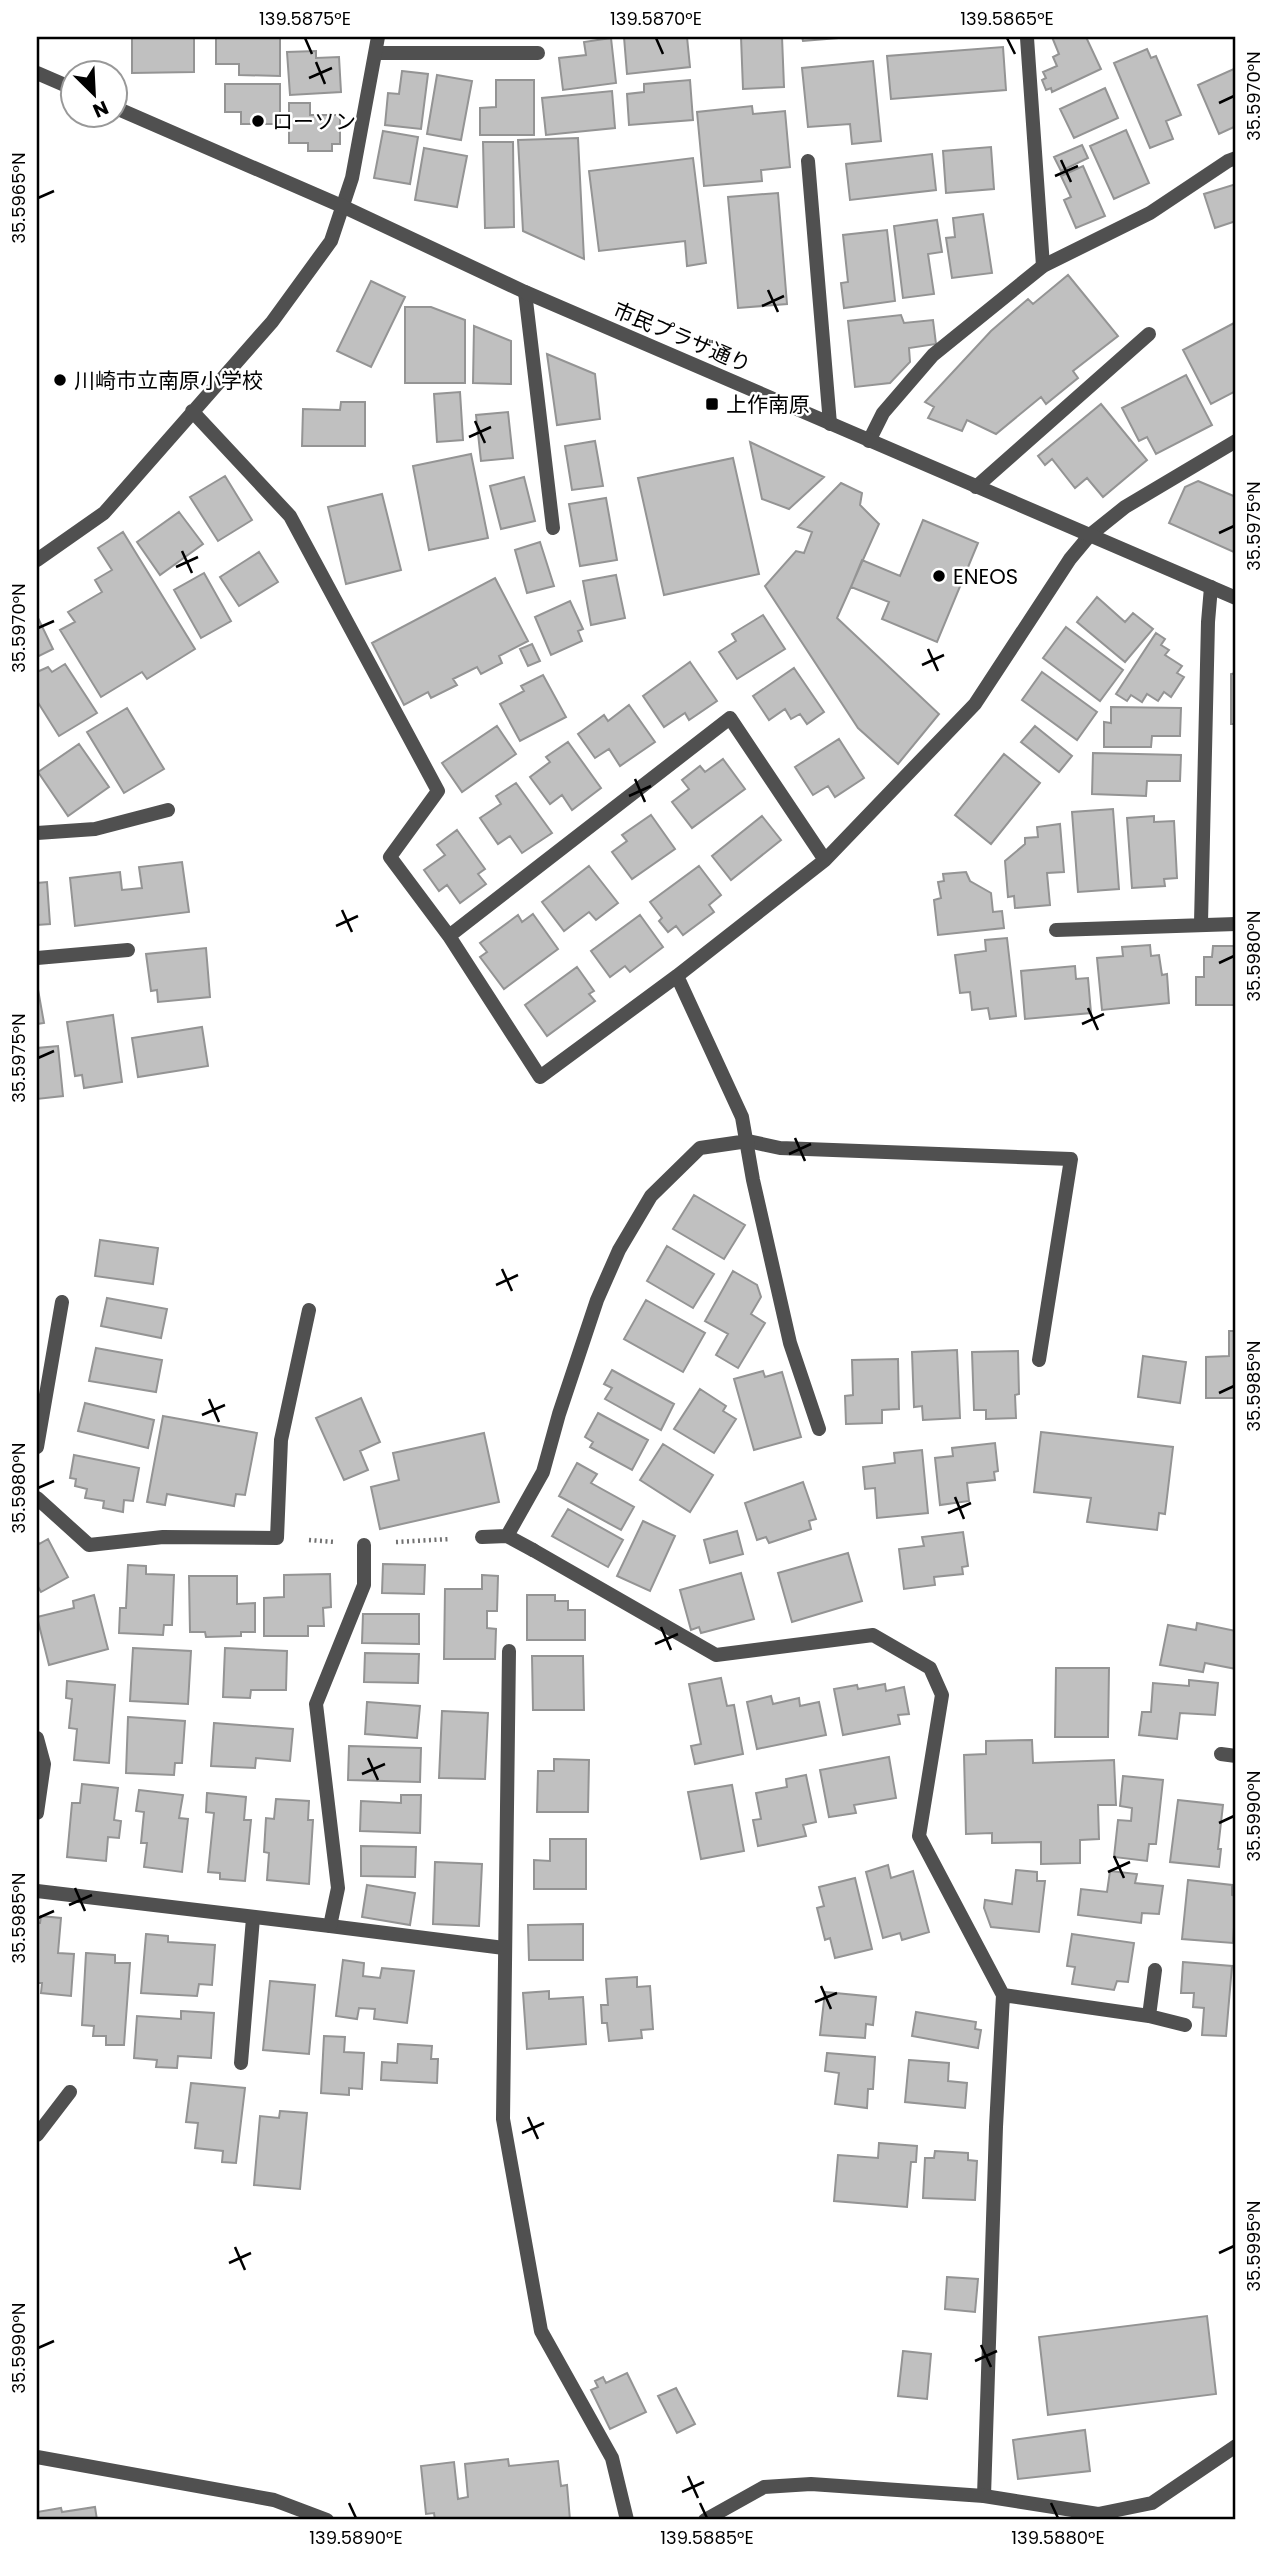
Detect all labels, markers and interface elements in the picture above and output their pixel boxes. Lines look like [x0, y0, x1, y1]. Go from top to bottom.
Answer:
text: 139.5875°E [259, 6, 351, 31]
text: 139.5870°E [610, 6, 702, 31]
text: 139.5865°E [960, 6, 1054, 31]
text: 35.5970°N [1241, 51, 1266, 141]
north arrow [60, 60, 130, 130]
text: N [89, 94, 113, 124]
place label: ローソン [272, 107, 356, 136]
marker: ローソン [250, 113, 266, 129]
text: 35.5965°N [6, 152, 31, 244]
street label: 市民プラザ通り [609, 295, 755, 379]
place label: 川崎市立南原小学校 [74, 366, 263, 395]
marker: 川崎市立南原小学校 [52, 372, 68, 388]
place label: 上作南原 [726, 390, 810, 419]
marker: 上作南原 [704, 396, 720, 412]
text: 35.5975°N [1241, 481, 1266, 571]
place label: ENEOS [953, 562, 1018, 591]
marker: ENEOS [931, 568, 947, 584]
text: 35.5970°N [6, 583, 31, 673]
text: 35.5980°N [1241, 910, 1266, 1002]
text: 35.5975°N [6, 1013, 31, 1103]
text: 35.5985°N [1241, 1340, 1266, 1432]
text: 35.5980°N [6, 1442, 31, 1534]
text: 35.5990°N [1241, 1770, 1266, 1862]
text: 35.5985°N [6, 1872, 31, 1964]
text: 35.5995°N [1241, 2200, 1266, 2292]
text: 35.5990°N [6, 2302, 31, 2394]
text: 139.5890°E [309, 2525, 403, 2550]
text: 139.5885°E [660, 2525, 754, 2550]
text: 139.5880°E [1011, 2525, 1105, 2550]

